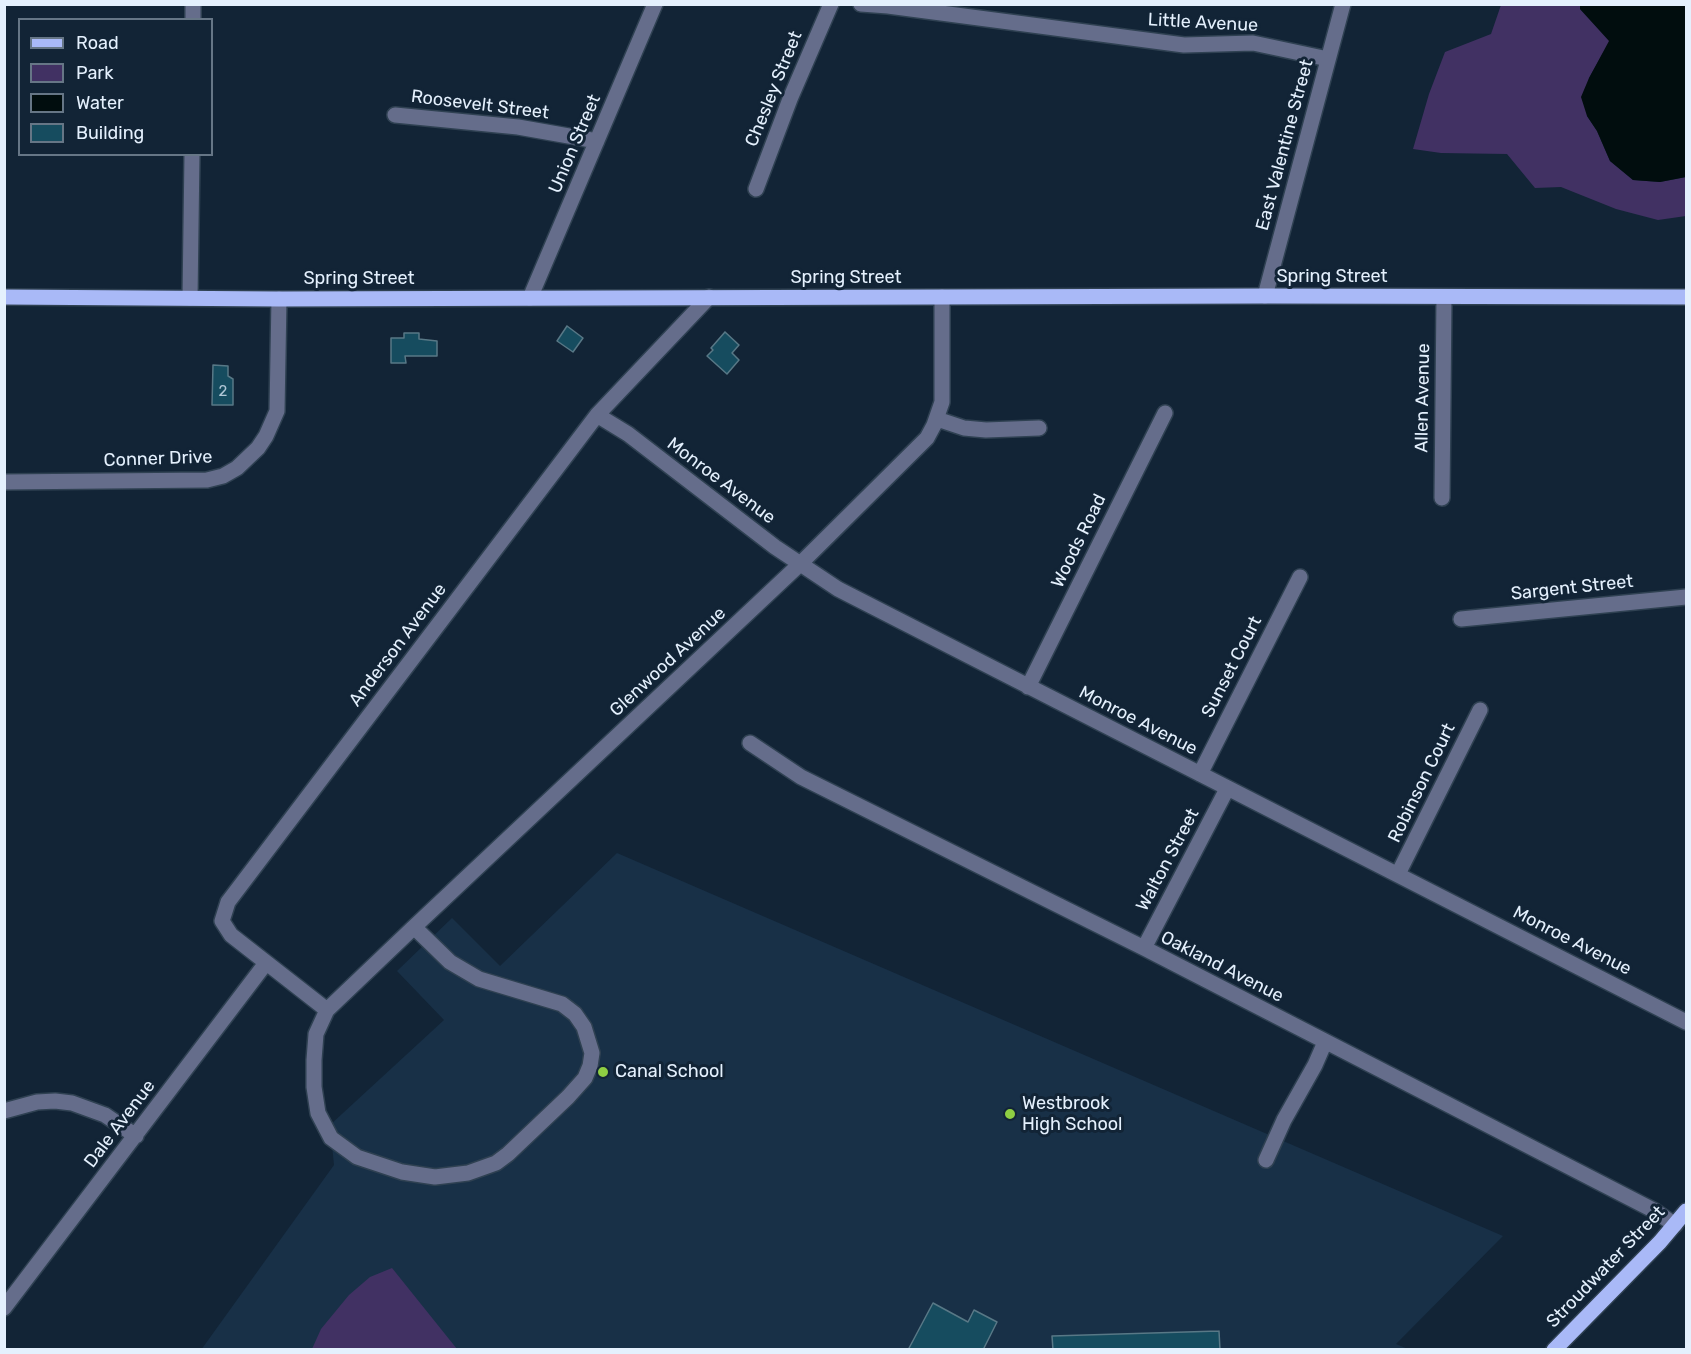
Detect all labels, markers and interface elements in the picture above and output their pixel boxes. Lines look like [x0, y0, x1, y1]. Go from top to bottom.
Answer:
street label: Little Avenue [1147, 9, 1259, 37]
legend [18, 18, 213, 156]
street label: Chesley Street [741, 28, 807, 150]
text: Road [76, 32, 119, 54]
street label: East Valentine Street [1252, 57, 1318, 233]
text: Park [76, 62, 113, 84]
street label: Roosevelt Street [410, 86, 550, 124]
street label: Union Street [544, 91, 606, 197]
text: Water [76, 92, 124, 114]
text: Building [76, 122, 144, 144]
street label: Spring Street [1276, 266, 1388, 288]
street label: Spring Street [790, 267, 902, 289]
street label: Spring Street [303, 268, 415, 290]
street label: Allen Avenue [1411, 343, 1435, 453]
house number: 2 [219, 383, 227, 401]
street label: Monroe Avenue [663, 433, 779, 529]
street label: Conner Drive [103, 446, 213, 472]
street label: Woods Road [1047, 491, 1111, 591]
street label: Sargent Street [1510, 571, 1634, 605]
street label: Anderson Avenue [345, 579, 451, 711]
street label: Glenwood Avenue [606, 603, 730, 721]
street label: Sunset Court [1197, 613, 1267, 721]
street label: Monroe Avenue [1075, 682, 1201, 760]
street label: Robinson Court [1384, 720, 1460, 846]
street label: Walton Street [1132, 805, 1204, 915]
street label: Monroe Avenue [1509, 902, 1635, 980]
street label: Oakland Avenue [1157, 927, 1287, 1007]
place label: Canal School [615, 1061, 724, 1083]
marker: Canal School [596, 1065, 610, 1079]
street label: Dale Avenue [80, 1076, 160, 1172]
place label: Westbrook High School [1022, 1093, 1122, 1136]
marker: Westbrook High School [1003, 1107, 1017, 1121]
street label: Stroudwater Street [1542, 1202, 1670, 1332]

